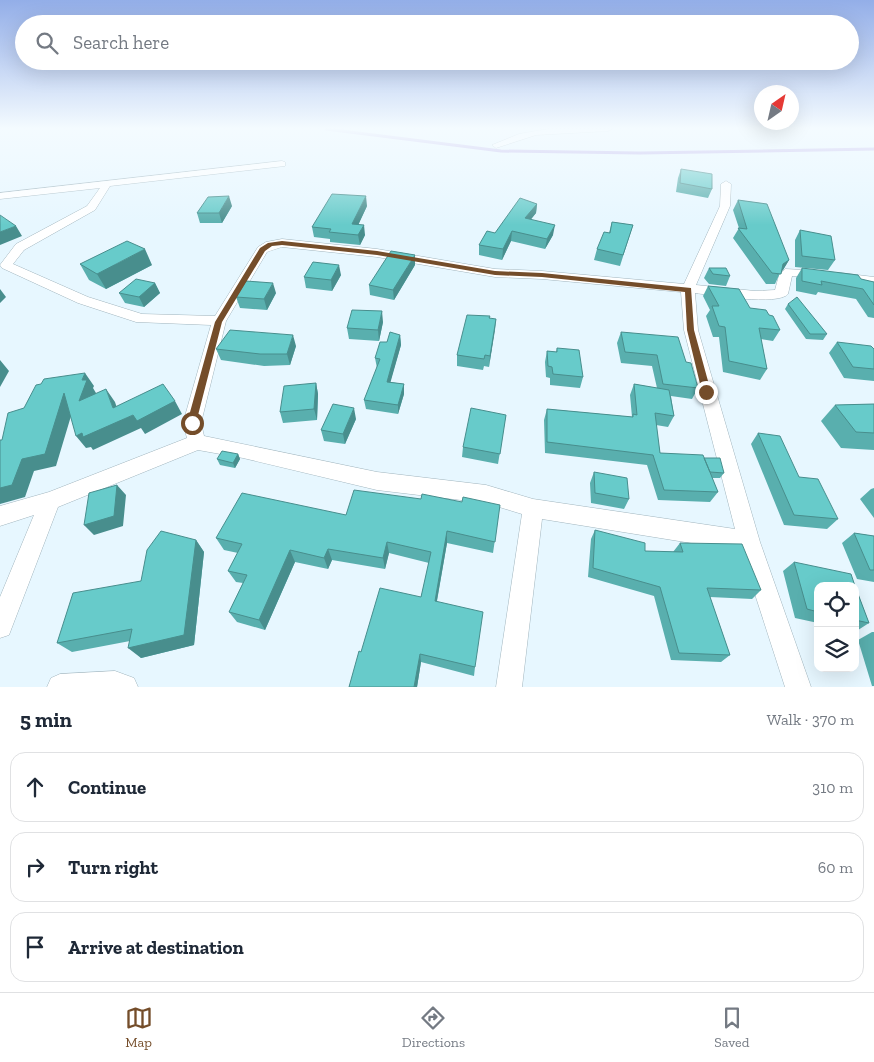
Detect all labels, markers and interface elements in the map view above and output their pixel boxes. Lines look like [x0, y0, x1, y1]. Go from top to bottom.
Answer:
search box [15, 15, 859, 70]
icon: search [33, 29, 61, 57]
text: Search here [73, 31, 169, 54]
north arrow [754, 85, 799, 130]
route end [695, 381, 718, 404]
route start [181, 412, 204, 435]
map controls [814, 582, 859, 672]
button: locate [814, 582, 859, 627]
button: layers [814, 627, 859, 672]
text: 5 min [20, 707, 72, 732]
text: Walk · 370 m [767, 710, 854, 729]
icon: ahead [21, 773, 49, 801]
text: Continue [68, 776, 146, 799]
text: 310 m [812, 778, 853, 797]
icon: right [21, 853, 49, 881]
text: Turn right [68, 856, 158, 879]
text: 60 m [818, 858, 853, 877]
icon: arrive [21, 933, 49, 961]
text: Arrive at destination [68, 936, 244, 959]
tab: Map [125, 1004, 153, 1051]
tab: Directions [402, 1004, 465, 1051]
tab: Saved [714, 1004, 749, 1051]

